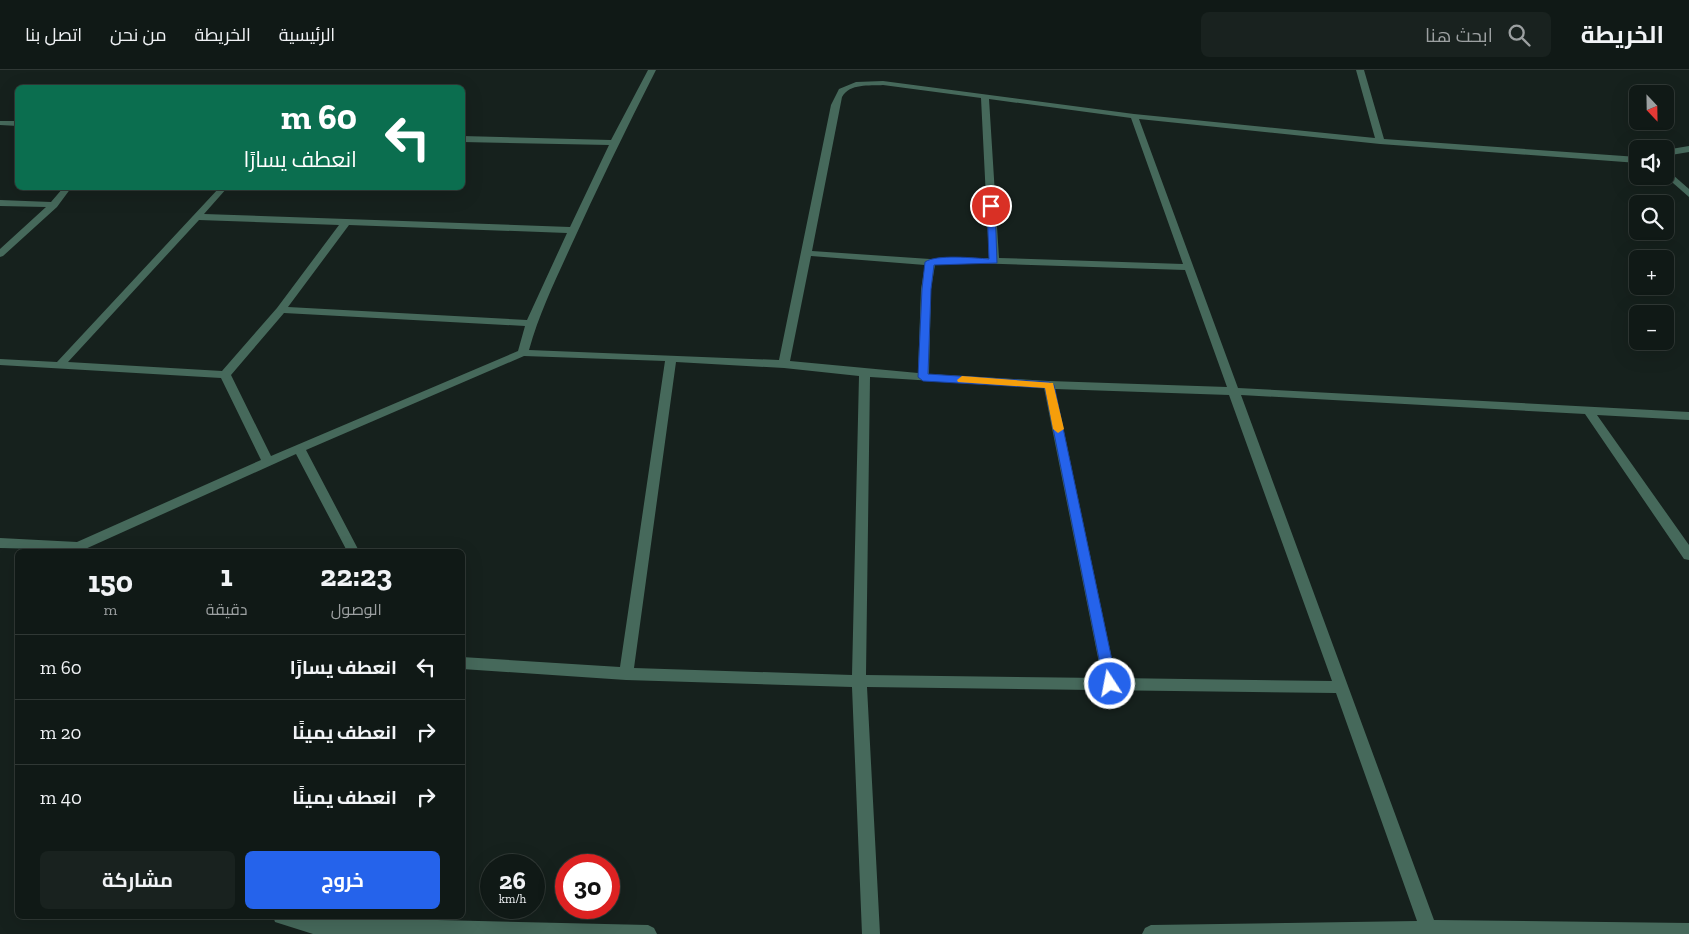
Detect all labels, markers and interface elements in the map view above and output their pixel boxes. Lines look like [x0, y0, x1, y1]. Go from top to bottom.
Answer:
search box [1201, 12, 1551, 57]
text: الخريطة [1581, 20, 1664, 49]
icon: search [1505, 21, 1533, 49]
text: اتصل بنا [25, 24, 82, 46]
text: من نحن [110, 24, 167, 46]
text: الخريطة [195, 24, 251, 46]
text: الرئيسية [279, 24, 335, 46]
text: ابحث هنا [1425, 24, 1493, 47]
north arrow [1629, 85, 1674, 130]
map controls [1629, 85, 1674, 350]
text: 60 m [281, 96, 357, 138]
icon: left [375, 105, 440, 170]
button: sound [1629, 140, 1674, 185]
text: انعطف يسارًا [244, 146, 357, 173]
pin [970, 185, 1012, 227]
icon: arrive [977, 192, 1005, 220]
button: search [1629, 195, 1674, 240]
button: + [1629, 250, 1674, 295]
button: − [1629, 305, 1674, 350]
text: 1 [221, 558, 233, 594]
text: 22:23 [320, 558, 392, 594]
text: 150 [88, 564, 133, 600]
text: m [104, 600, 117, 619]
text: دقيقة [206, 600, 247, 619]
text: الوصول [331, 600, 382, 619]
icon: left [412, 653, 440, 681]
text: 60 m [40, 656, 82, 679]
text: انعطف يسارًا [290, 656, 397, 679]
position arrow [1083, 657, 1135, 709]
icon: right [412, 718, 440, 746]
text: 20 m [40, 721, 81, 744]
text: انعطف يمينًا [292, 721, 397, 744]
icon: right [412, 783, 440, 811]
text: 40 m [40, 786, 82, 809]
text: انعطف يمينًا [292, 786, 397, 809]
button: مشاركة [40, 851, 235, 909]
button: خروج [245, 851, 440, 909]
speed limit sign: 30 [555, 854, 620, 919]
text: 26 [499, 865, 526, 895]
text: km/h [499, 892, 526, 906]

